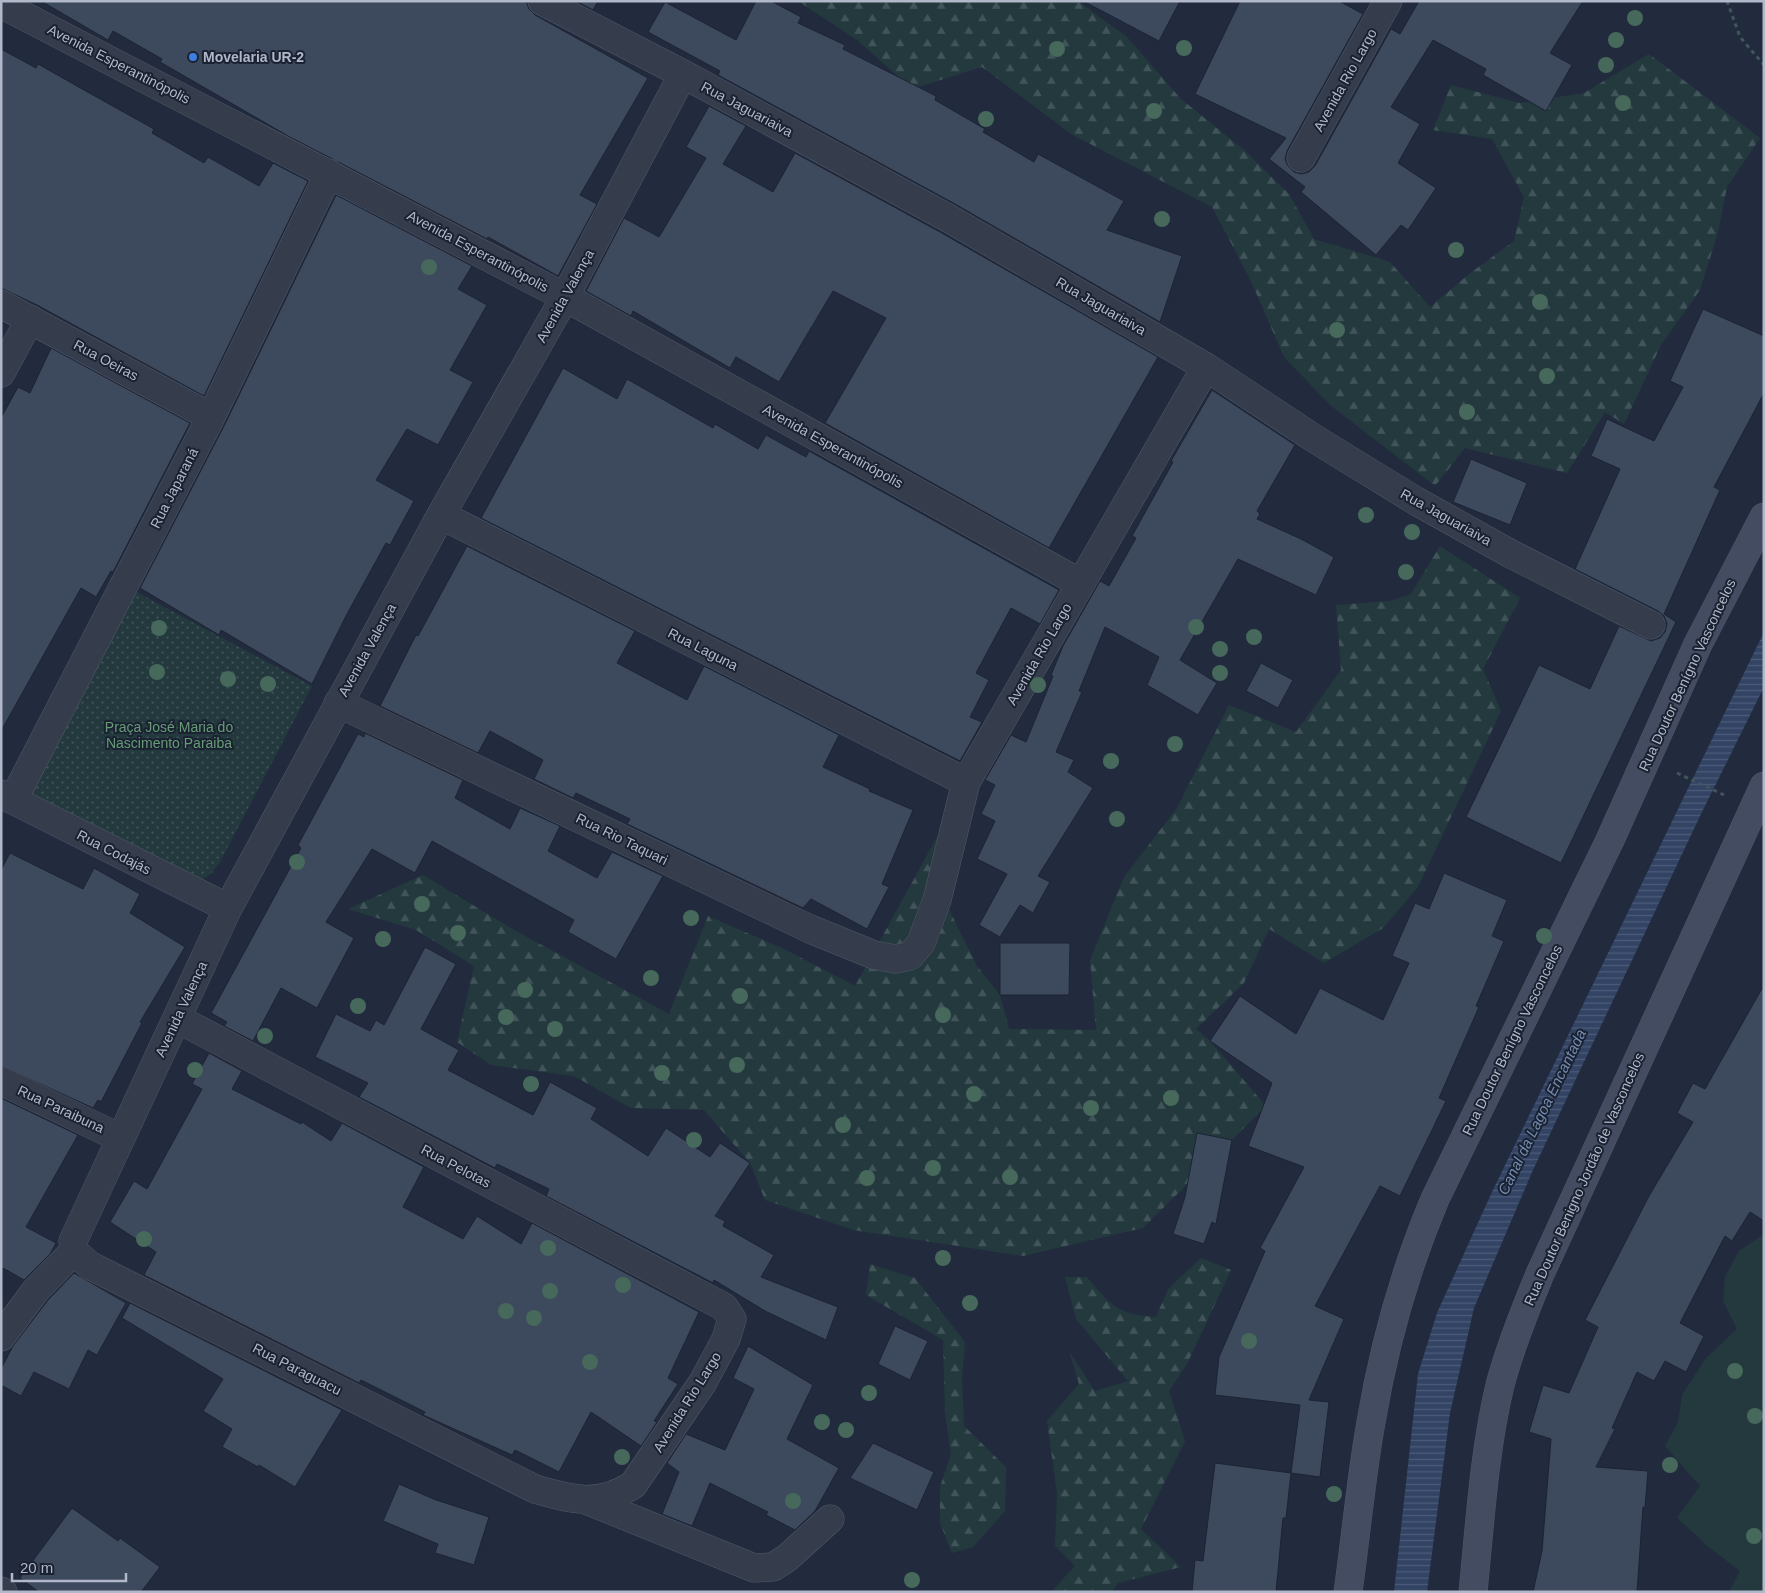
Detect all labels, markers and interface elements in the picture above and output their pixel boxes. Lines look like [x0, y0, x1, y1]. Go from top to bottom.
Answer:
street label: Avenida Esperantinópolis [45, 21, 193, 107]
street label: Avenida Rio Largo [1310, 26, 1380, 134]
place label: Movelaria UR-2 [203, 49, 304, 65]
marker: Movelaria UR-2 [187, 51, 199, 63]
street label: Rua Jaguariaiva [699, 78, 796, 140]
street label: Avenida Esperantinópolis [405, 207, 551, 295]
street label: Avenida Valença [533, 247, 597, 345]
street label: Rua Jaguariaiva [1053, 274, 1149, 338]
street label: Rua Oeiras [71, 336, 141, 384]
street label: Avenida Esperantinópolis [760, 401, 906, 491]
street label: Rua Japaraná [147, 445, 201, 531]
street label: Rua Jaguariaiva [1398, 485, 1494, 549]
street label: Rua Doutor Benígno Vasconcelos [1635, 577, 1739, 773]
street label: Avenida Rio Largo [1003, 600, 1075, 708]
street label: Avenida Valença [335, 601, 399, 699]
street label: Rua Laguna [665, 625, 741, 674]
park label: Praça José Maria do Nascimento Paraiba [105, 719, 233, 751]
street label: Rua Rio Taquari [573, 810, 671, 868]
street label: Rua Codajás [74, 826, 154, 878]
street label: Rua Doutor Benígno Vasconcelos [1459, 942, 1565, 1138]
street label: Avenida Valença [152, 958, 210, 1059]
water label: Canal da Lagoa Encantada [1494, 1026, 1589, 1197]
street label: Rua Doutor Benigno Jordão de Vasconcelos [1521, 1050, 1647, 1308]
street label: Rua Paraibuna [15, 1082, 107, 1136]
street label: Rua Pelotas [419, 1141, 493, 1191]
street label: Rua Paraguacu [250, 1340, 344, 1398]
street label: Avenida Rio Largo [650, 1349, 724, 1455]
scale bar [12, 1550, 126, 1582]
text: 20 m [20, 1559, 53, 1576]

